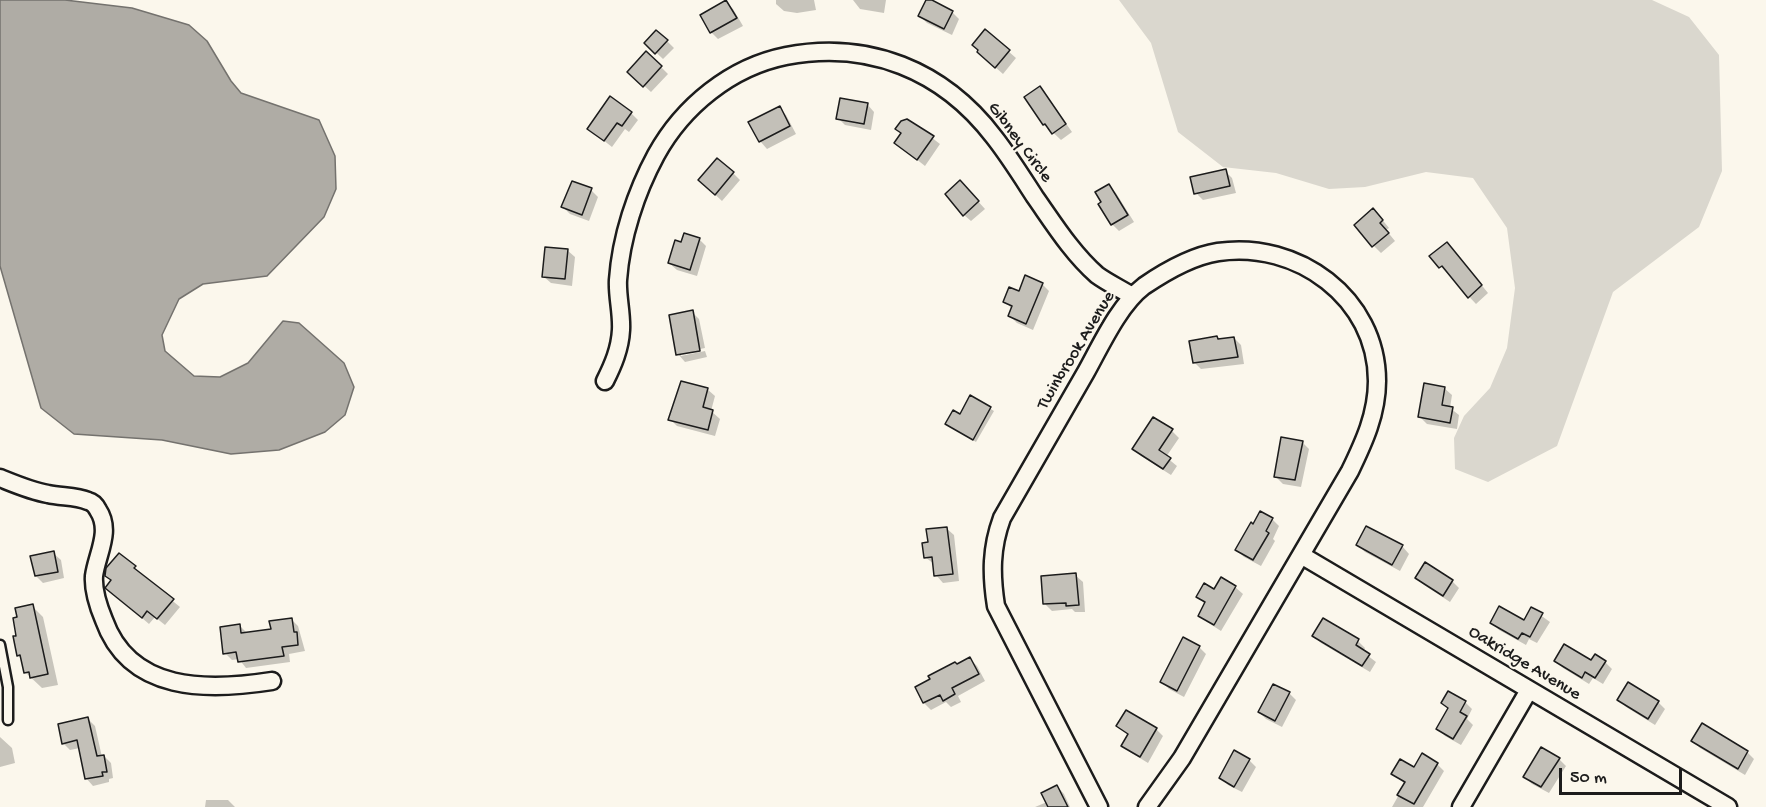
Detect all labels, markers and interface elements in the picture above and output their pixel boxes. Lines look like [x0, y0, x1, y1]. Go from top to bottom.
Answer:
street label: Gibney Circle [982, 99, 1056, 187]
street label: Twinbrook Avenue [1033, 288, 1121, 414]
street label: Oakridge Avenue [1464, 622, 1584, 706]
scale bar [1562, 756, 1685, 794]
text: 50 m [1570, 768, 1607, 789]

